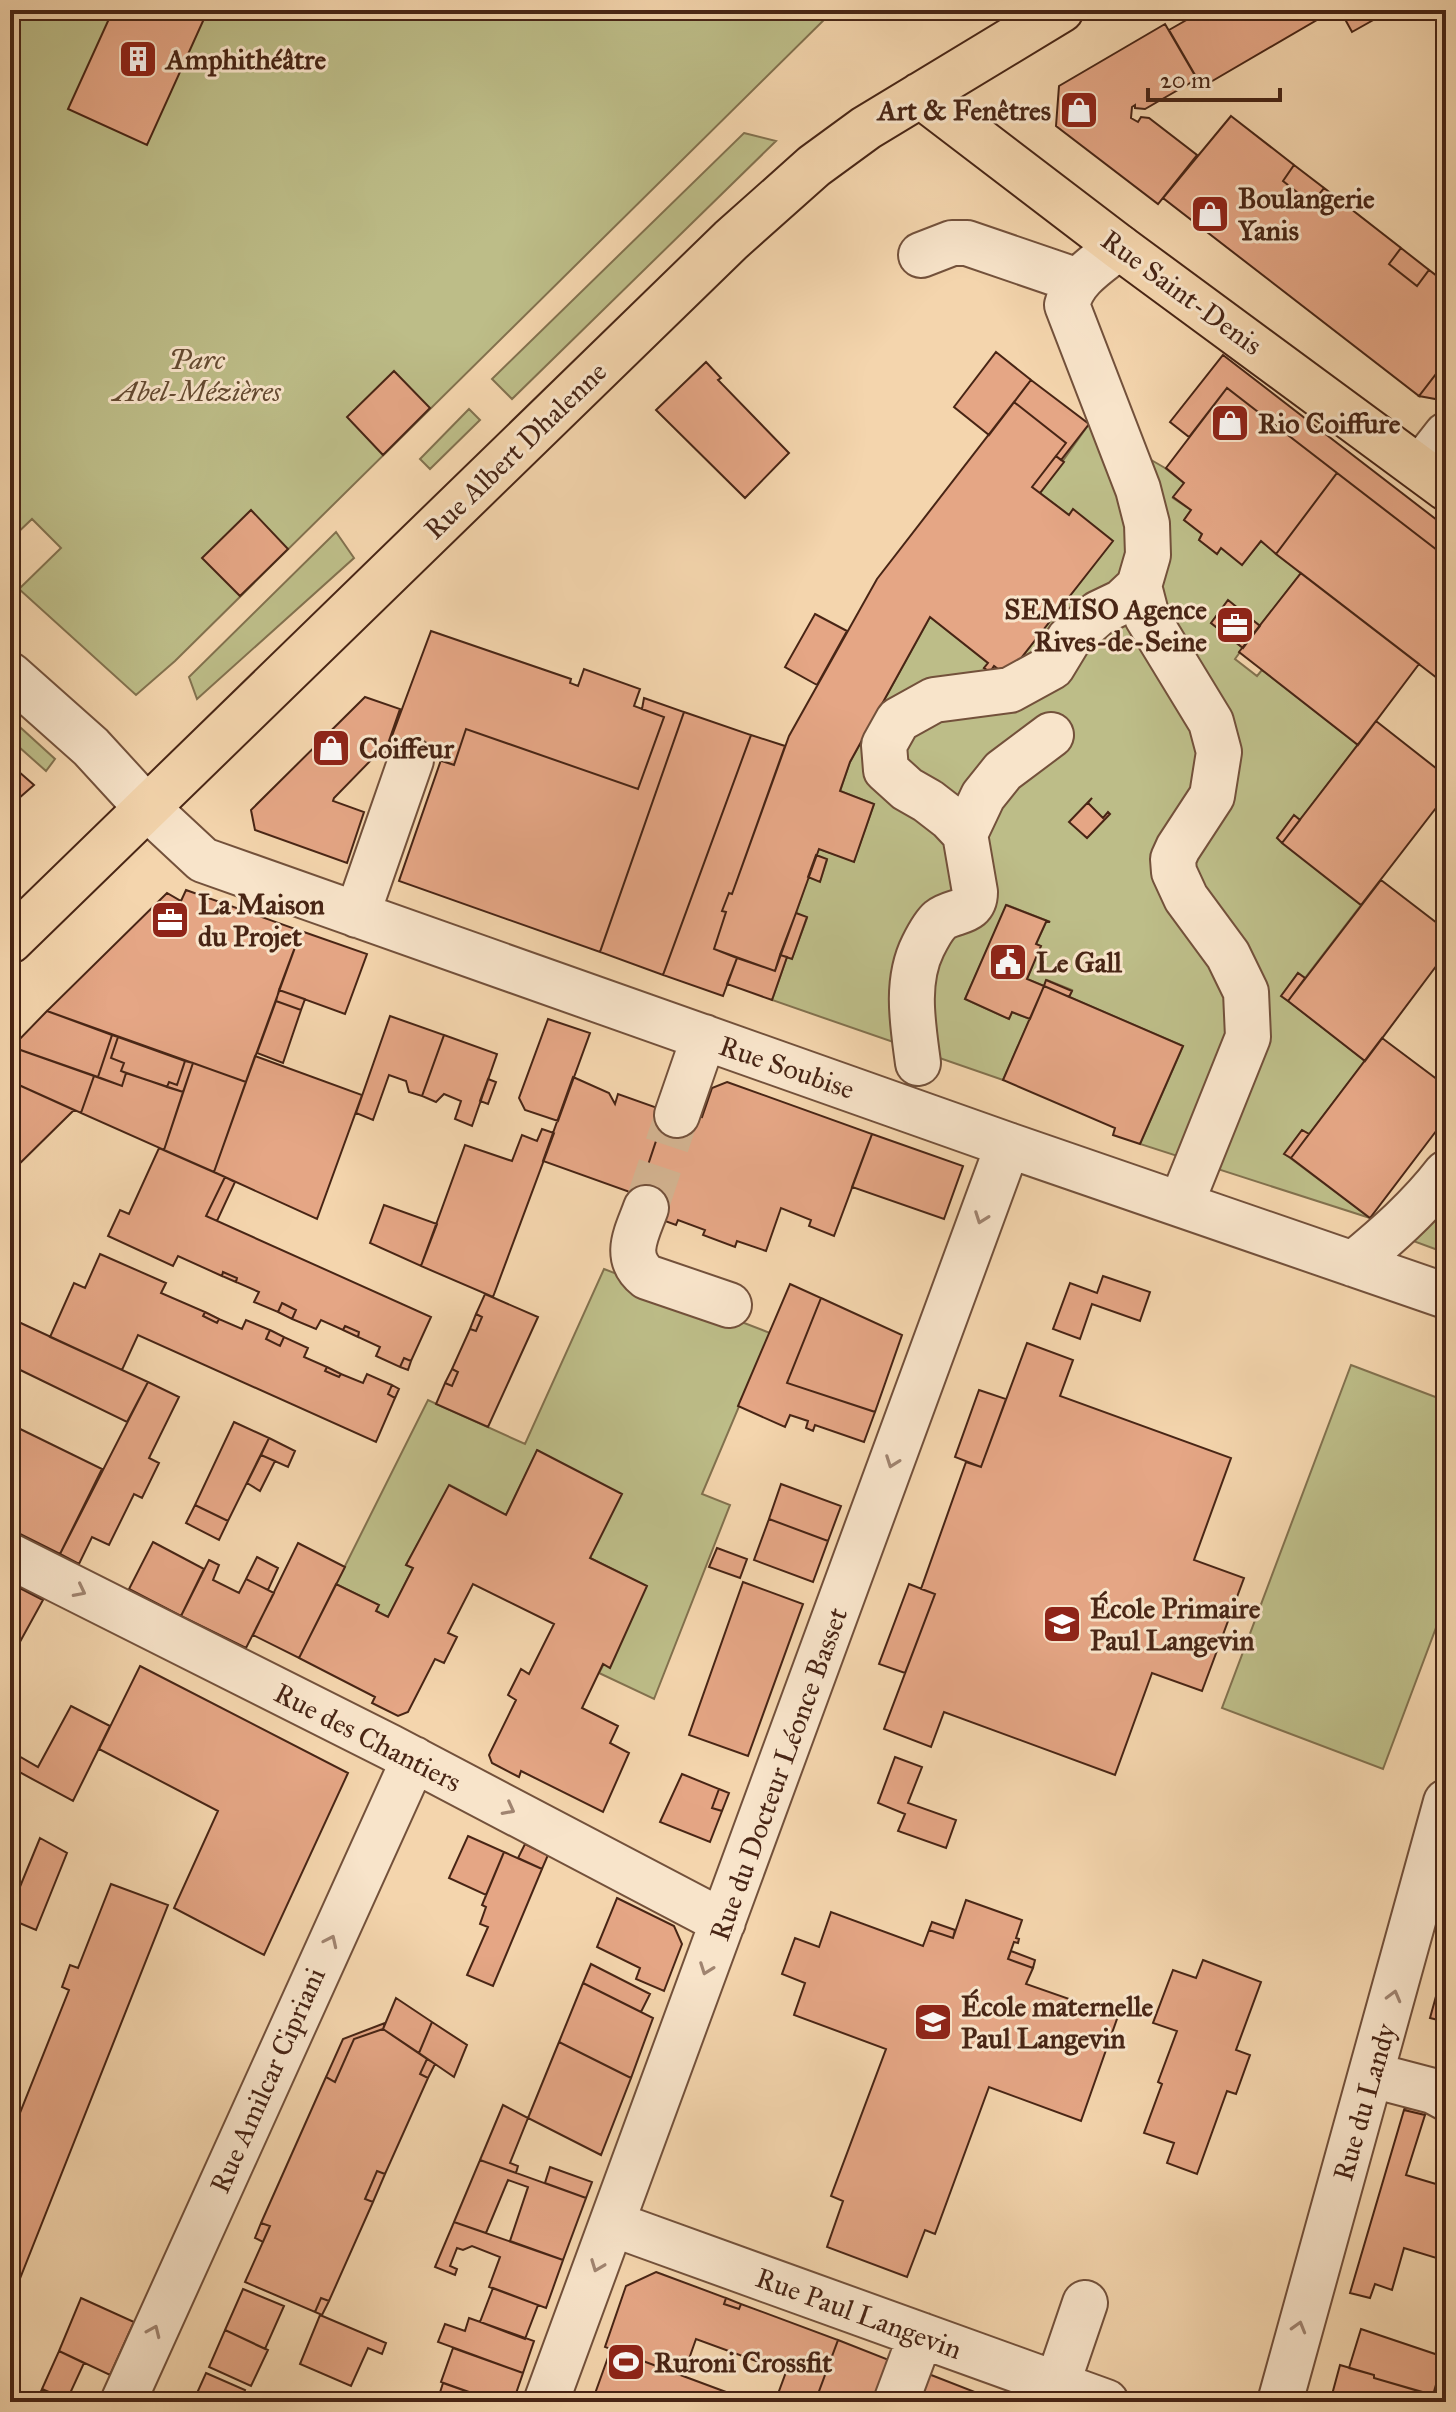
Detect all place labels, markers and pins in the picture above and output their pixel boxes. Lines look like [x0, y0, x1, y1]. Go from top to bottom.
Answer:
building icon: Amphithéâtre [117, 38, 159, 80]
place label: Amphithéâtre [164, 42, 326, 77]
shop icon: Art & Fenêtres [1058, 89, 1100, 131]
place label: Art & Fenêtres [876, 93, 1051, 128]
place label: Boulangerie Yanis [1237, 181, 1375, 248]
shop icon: Boulangerie Yanis [1189, 193, 1231, 235]
shop icon: Rio Coiffure [1209, 402, 1251, 444]
place label: Rio Coiffure [1258, 406, 1401, 441]
place label: SEMISO Agence Rives-de-Seine [1004, 592, 1207, 659]
office icon: SEMISO Agence Rives-de-Seine [1214, 604, 1256, 646]
shop icon: Coiffeur [310, 727, 352, 769]
place label: Coiffeur [359, 731, 454, 766]
place label: La Maison du Projet [198, 887, 325, 954]
office icon: La Maison du Projet [149, 899, 191, 941]
public building icon: Le Gall [987, 941, 1029, 983]
place label: Le Gall [1036, 945, 1122, 980]
place label: École Primaire Paul Langevin [1090, 1590, 1261, 1658]
school or university icon: École Primaire Paul Langevin [1041, 1603, 1083, 1645]
place label: École maternelle Paul Langevin [961, 1988, 1154, 2056]
school or university icon: École maternelle Paul Langevin [912, 2001, 954, 2043]
sports icon: Ruroni Crossfit [605, 2341, 647, 2383]
place label: Ruroni Crossfit [654, 2345, 832, 2380]

